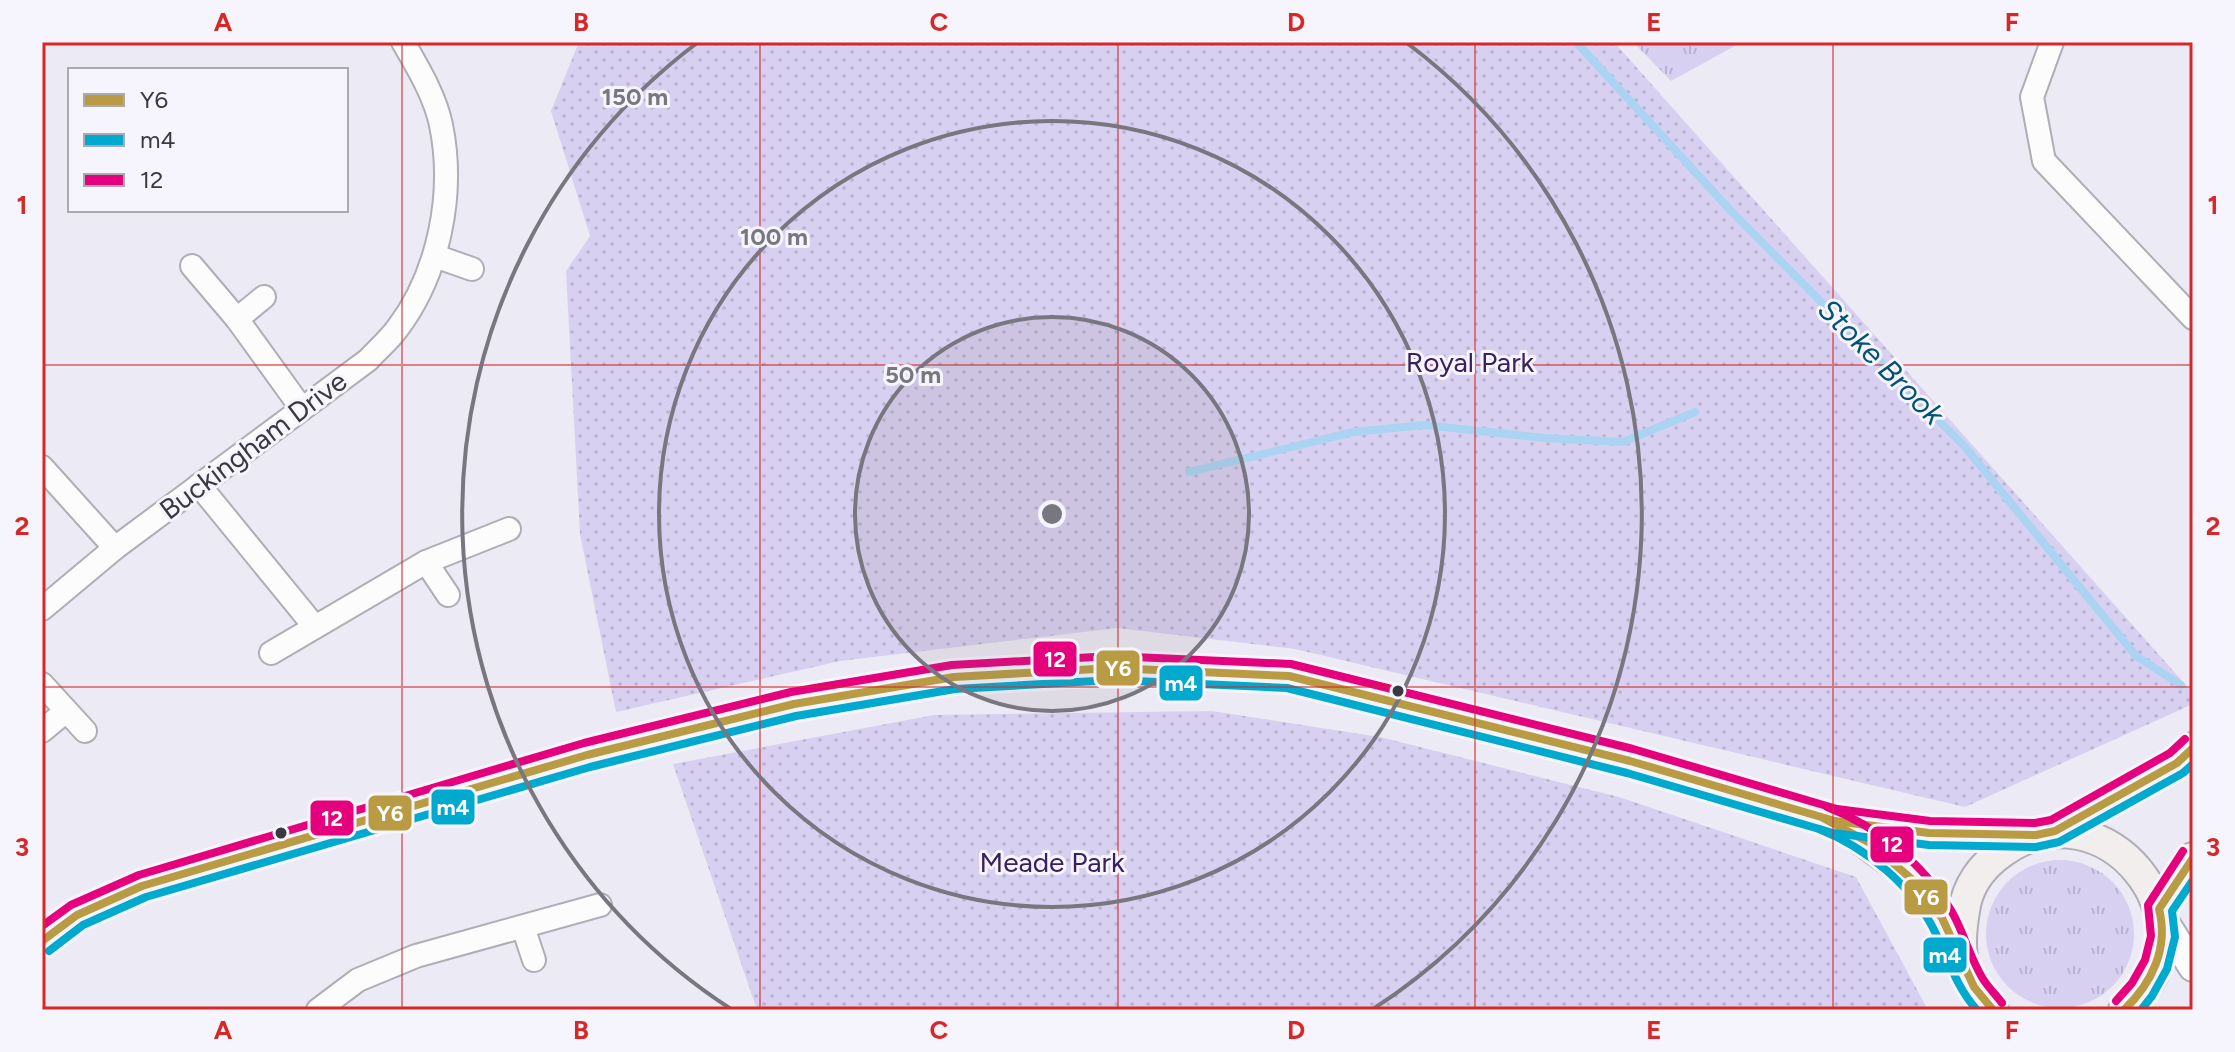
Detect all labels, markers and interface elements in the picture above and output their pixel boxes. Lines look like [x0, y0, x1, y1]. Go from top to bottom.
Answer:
text: A [214, 6, 233, 38]
text: B [573, 6, 589, 38]
text: C [930, 6, 949, 38]
text: D [1287, 6, 1305, 38]
text: E [1646, 6, 1662, 38]
text: F [2005, 6, 2019, 38]
legend [68, 68, 348, 212]
text: 150 m [602, 82, 668, 111]
text: Y6 [140, 85, 168, 114]
text: m4 [140, 125, 175, 154]
text: 12 [140, 165, 163, 194]
text: 1 [17, 189, 27, 221]
text: 1 [2208, 189, 2218, 221]
text: 100 m [740, 222, 808, 251]
water label: Stoke Brook [1811, 291, 1953, 434]
park label: Royal Park [1406, 345, 1535, 379]
text: 50 m [885, 360, 941, 389]
street label: Buckingham Drive [153, 364, 353, 526]
centre of rings [1038, 500, 1066, 528]
text: 2 [14, 510, 30, 542]
text: 2 [2205, 510, 2221, 542]
line badge: 12 [1032, 640, 1078, 678]
text: 12 [1044, 646, 1066, 673]
line badge: Y6 [1095, 649, 1141, 687]
text: Y6 [1105, 655, 1132, 682]
line badge: m4 [1158, 664, 1204, 702]
text: m4 [1164, 670, 1198, 697]
unlabelled marker [1390, 683, 1406, 699]
line badge: m4 [430, 788, 476, 826]
line badge: Y6 [367, 794, 413, 832]
text: m4 [436, 794, 470, 821]
line badge: 12 [309, 799, 355, 837]
text: Y6 [377, 800, 404, 827]
text: 12 [321, 805, 343, 832]
unlabelled marker [273, 825, 289, 841]
line badge: 12 [1869, 825, 1915, 864]
text: 3 [15, 831, 29, 863]
text: 12 [1881, 831, 1903, 858]
text: 3 [2206, 831, 2220, 863]
park label: Meade Park [979, 845, 1125, 879]
line badge: Y6 [1903, 878, 1949, 916]
text: Y6 [1913, 884, 1940, 911]
line badge: m4 [1922, 936, 1968, 974]
text: m4 [1928, 942, 1962, 969]
text: A [214, 1014, 233, 1046]
text: B [573, 1014, 589, 1046]
text: C [930, 1014, 949, 1046]
text: D [1287, 1014, 1305, 1046]
text: E [1646, 1014, 1662, 1046]
text: F [2005, 1014, 2019, 1046]

